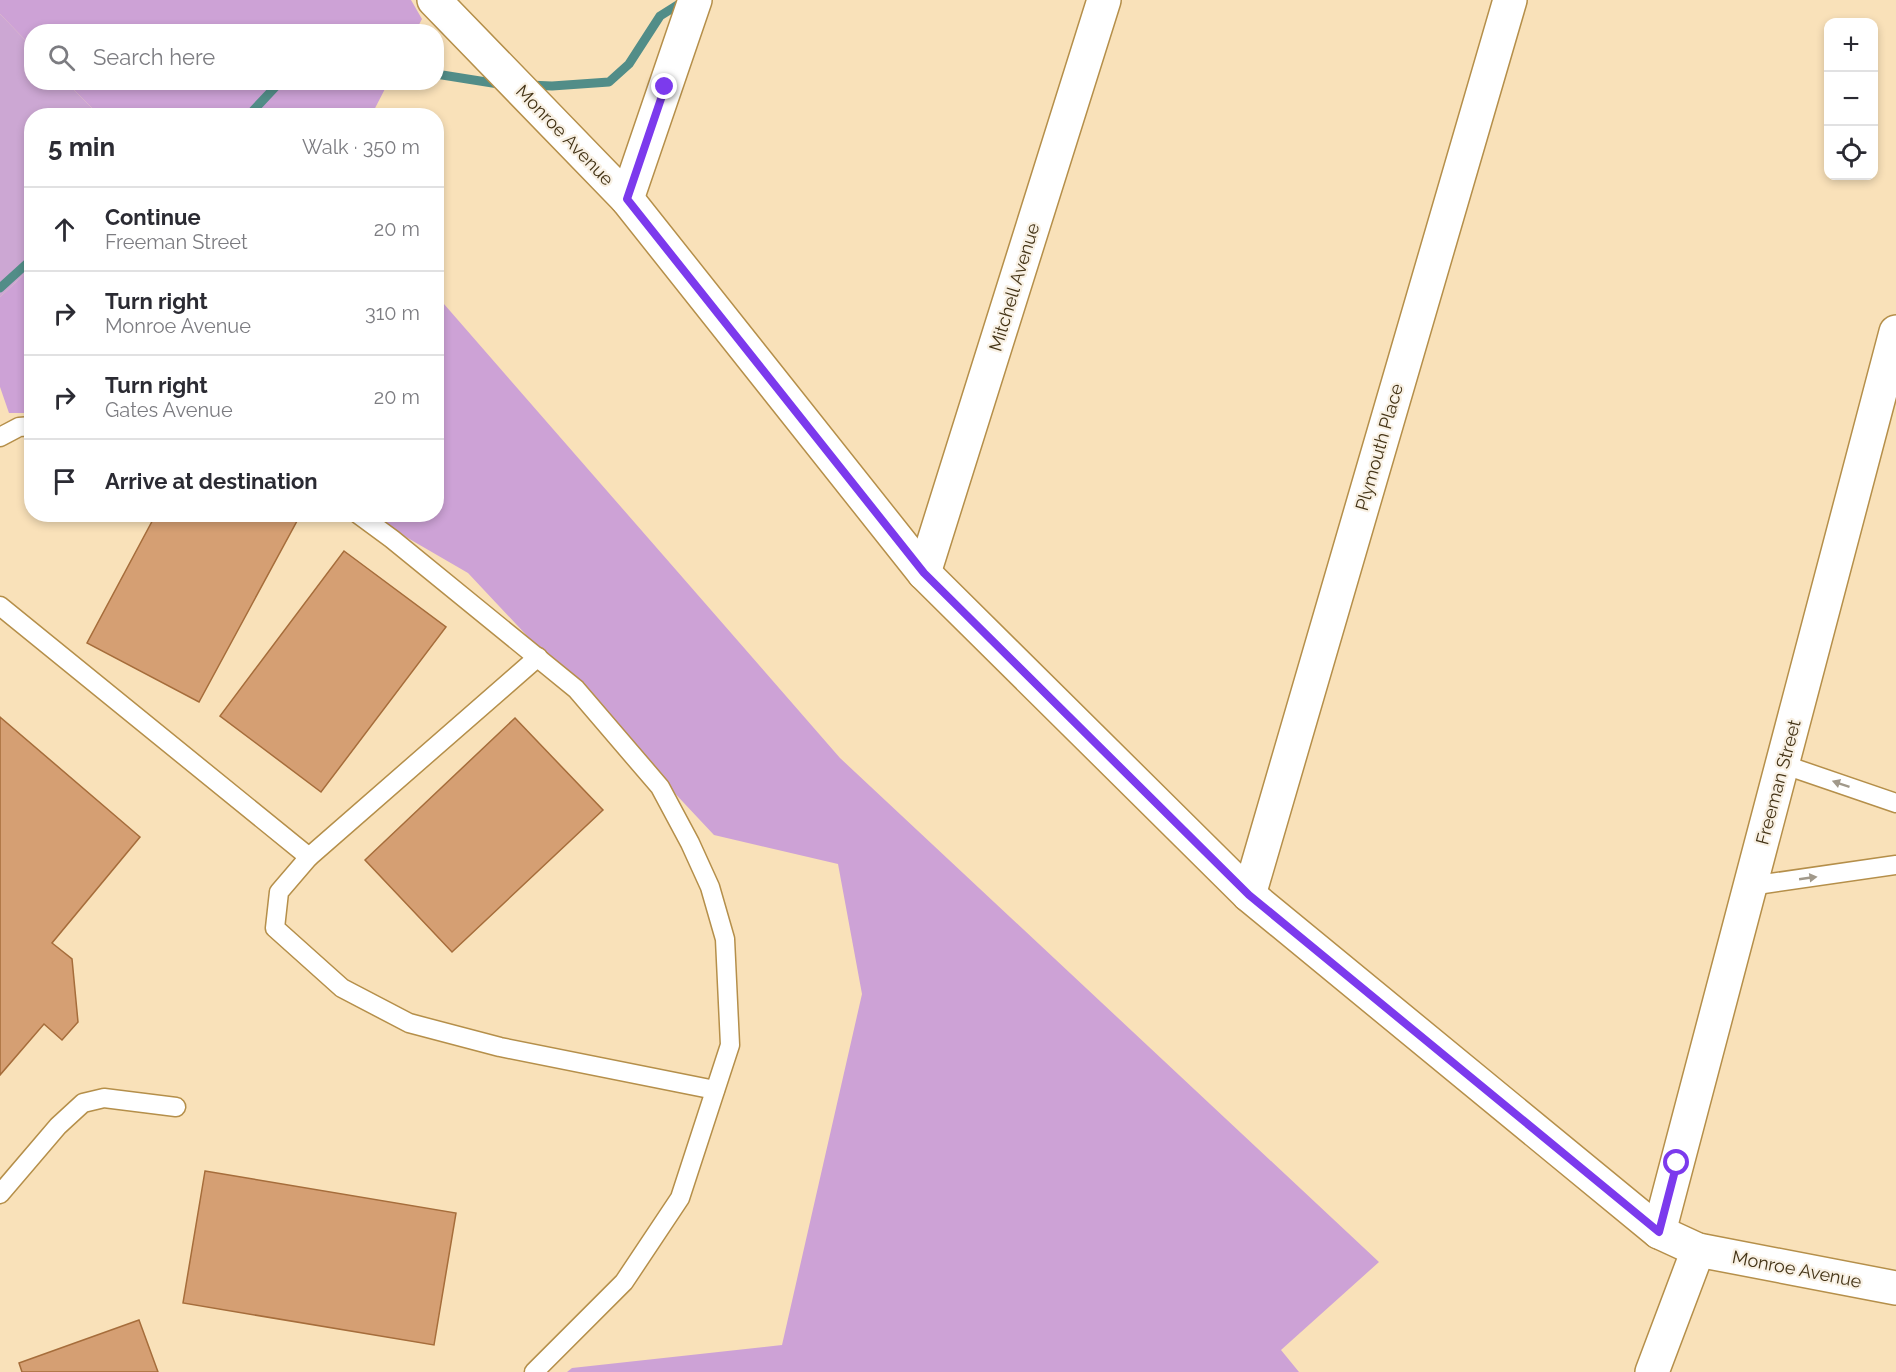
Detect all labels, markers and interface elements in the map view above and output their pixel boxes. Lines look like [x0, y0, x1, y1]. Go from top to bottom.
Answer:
map controls [1824, 18, 1878, 180]
button: + [1824, 18, 1878, 72]
search box [24, 24, 444, 90]
icon: search [45, 41, 78, 74]
text: Search here [93, 44, 215, 70]
button: − [1824, 72, 1878, 126]
route end [651, 73, 677, 99]
street label: Monroe Avenue [512, 80, 618, 190]
button: locate [1824, 126, 1878, 180]
text: 5 min [48, 132, 115, 162]
text: Walk · 350 m [302, 135, 420, 159]
text: Continue [105, 204, 201, 230]
icon: ahead [48, 213, 81, 246]
text: 20 m [374, 217, 420, 241]
street label: Mitchell Avenue [985, 220, 1044, 354]
text: Freeman Street [105, 230, 248, 254]
text: Turn right [105, 288, 208, 314]
icon: right [48, 297, 81, 330]
text: 310 m [365, 301, 420, 325]
text: Monroe Avenue [105, 314, 251, 338]
text: Turn right [105, 372, 208, 398]
icon: right [48, 381, 81, 414]
street label: Plymouth Place [1351, 381, 1407, 513]
text: 20 m [374, 385, 420, 409]
text: Gates Avenue [105, 398, 233, 422]
icon: arrive [48, 465, 81, 498]
text: Arrive at destination [105, 468, 318, 494]
street label: Freeman Street [1751, 717, 1805, 847]
one-way arrow [1832, 778, 1850, 788]
one-way arrow [1799, 873, 1818, 882]
route start [1663, 1149, 1689, 1175]
street label: Monroe Avenue [1731, 1246, 1864, 1292]

